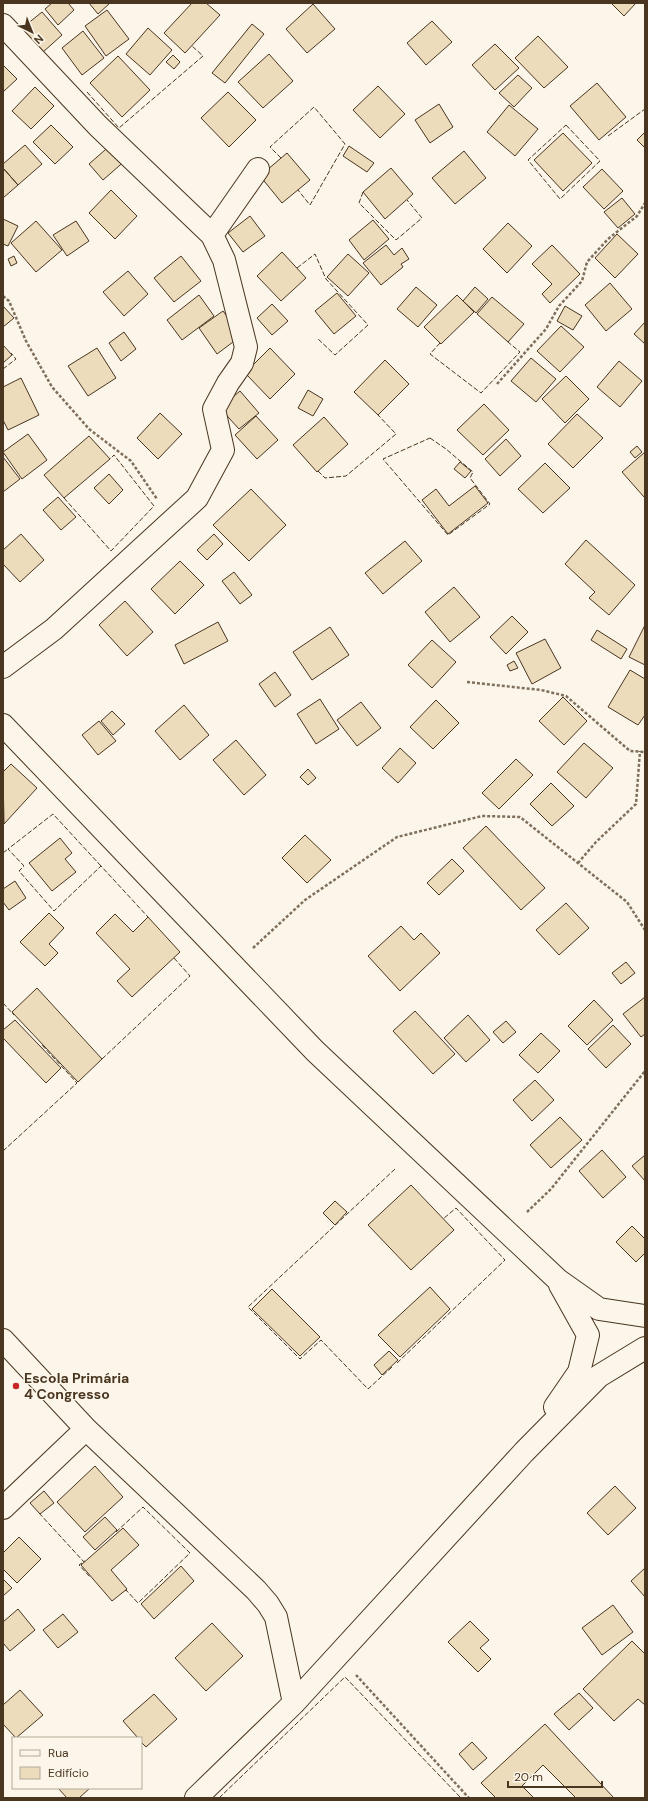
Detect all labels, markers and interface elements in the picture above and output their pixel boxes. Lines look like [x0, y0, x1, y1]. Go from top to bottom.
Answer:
north arrow [12, 12, 52, 52]
text: N [31, 31, 47, 47]
place label: Escola Primária 4 Congresso [24, 1369, 129, 1403]
marker: Escola Primária 4 Congresso [11, 1381, 21, 1391]
legend [12, 1737, 142, 1789]
text: Rua [48, 1745, 69, 1761]
scale bar [508, 1763, 602, 1789]
text: Edifício [48, 1765, 89, 1781]
text: 20 m [514, 1769, 543, 1785]

